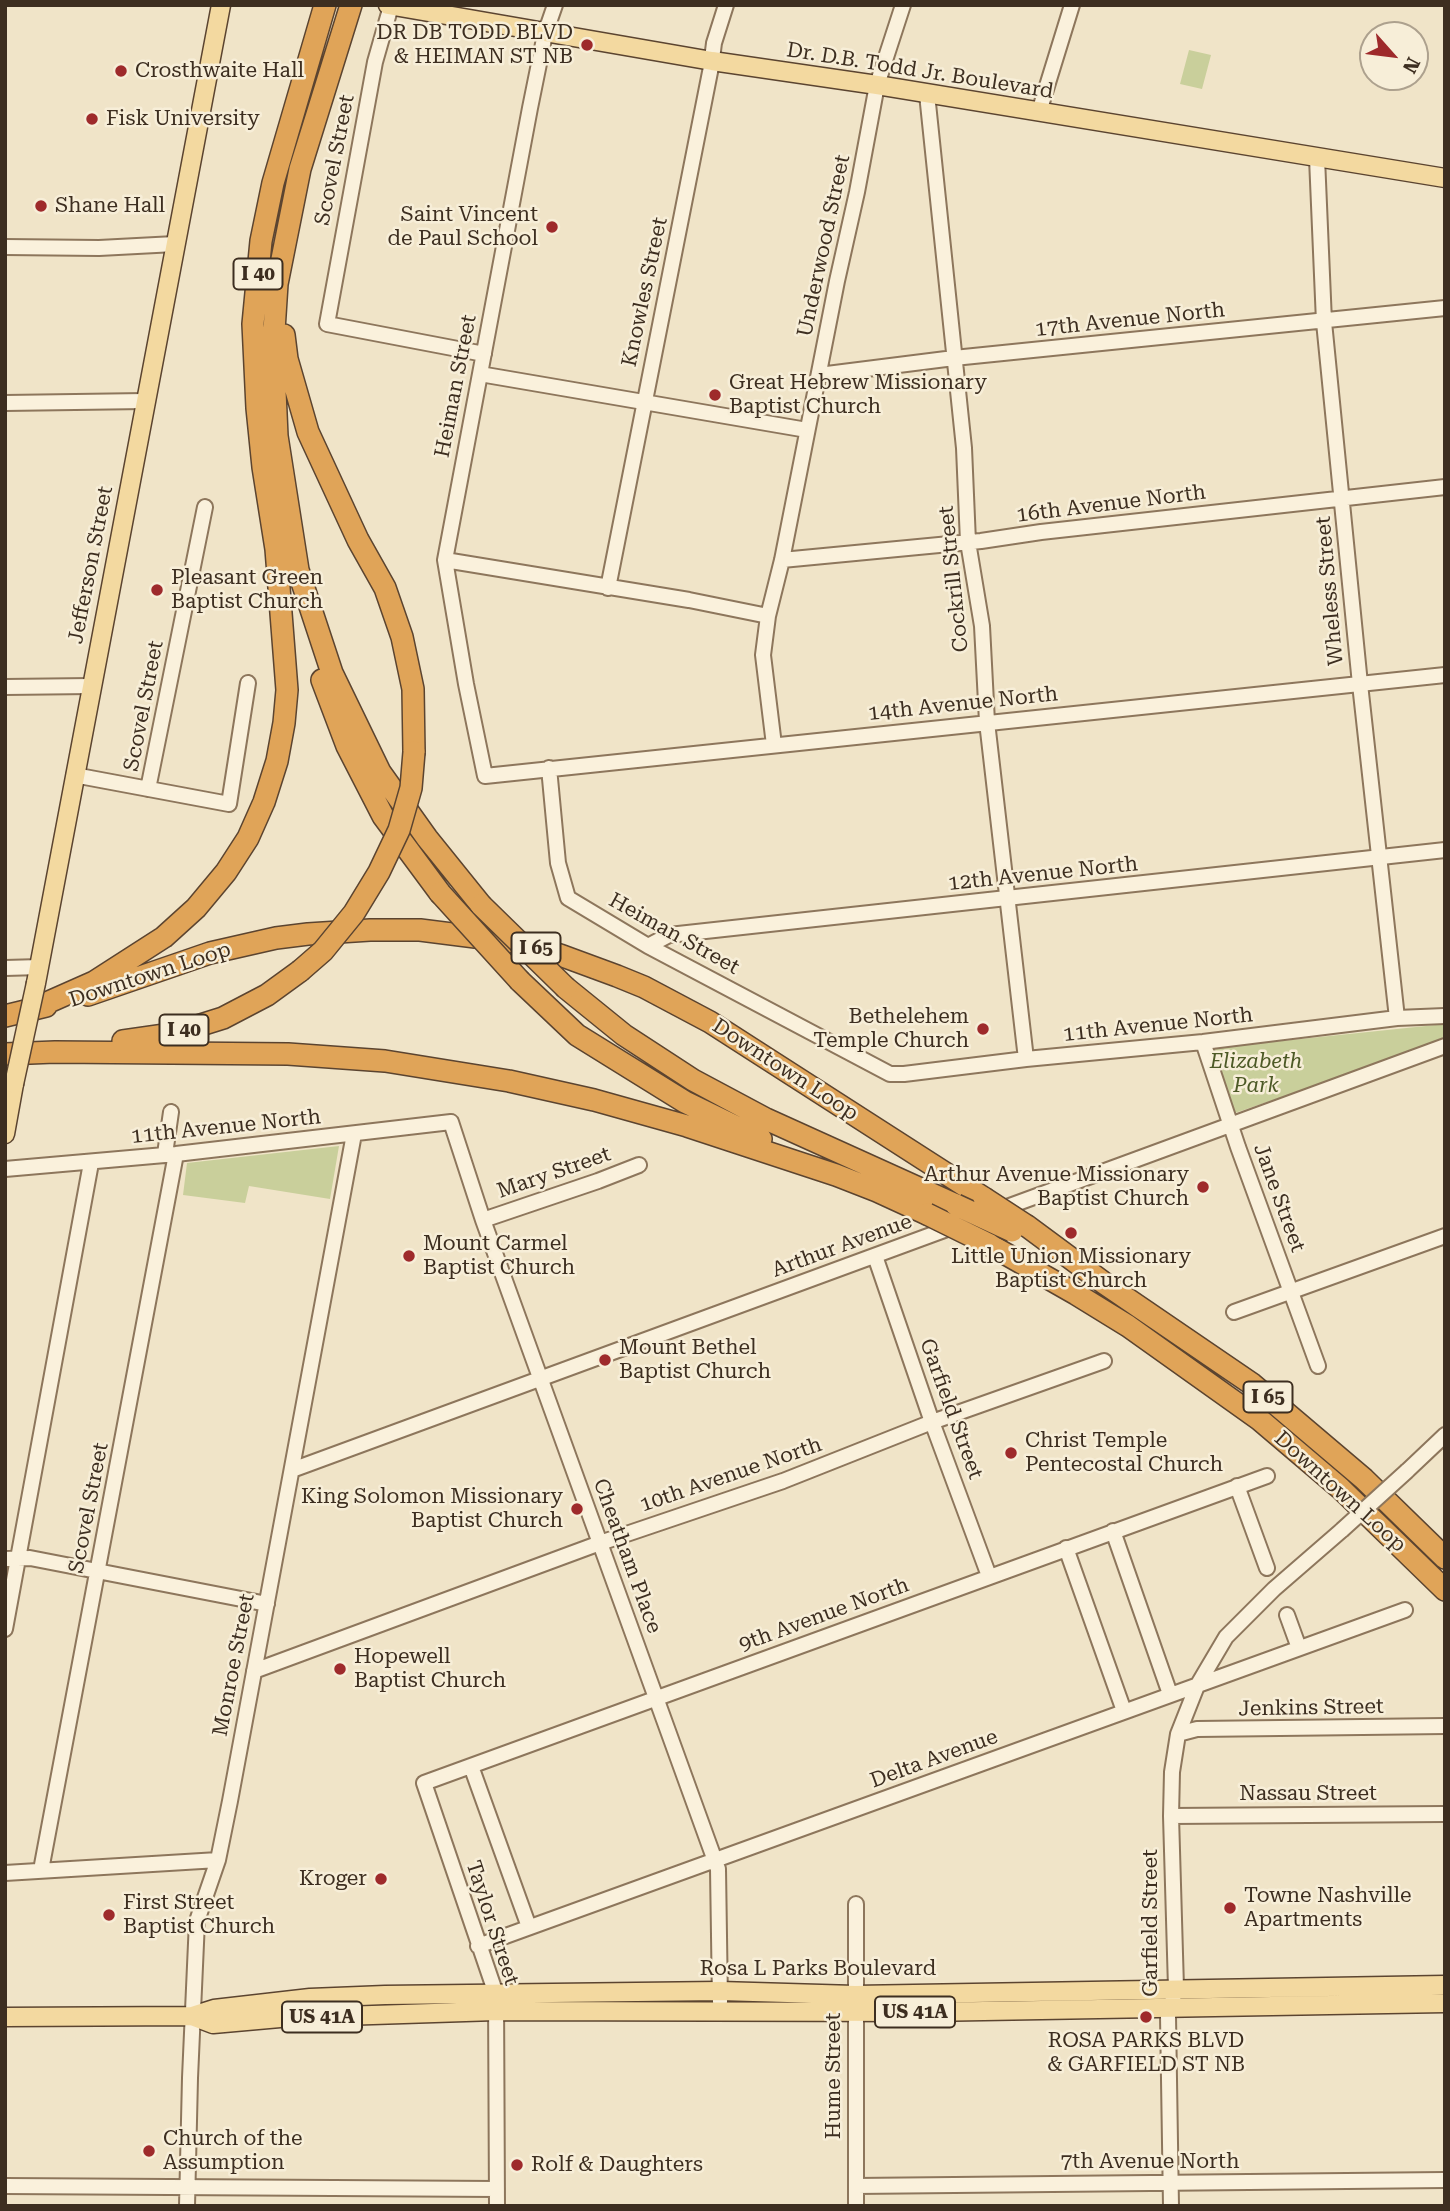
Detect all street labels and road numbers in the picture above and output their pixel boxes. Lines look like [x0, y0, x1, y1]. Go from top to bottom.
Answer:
street label: Dr. D.B. Todd Jr. Boulevard [785, 37, 1055, 105]
street label: Scovel Street [310, 92, 360, 228]
street label: Underwood Street [792, 153, 856, 339]
street label: Knowles Street [617, 215, 673, 369]
road number: I 40 [233, 258, 282, 290]
street label: 17th Avenue North [1034, 298, 1226, 342]
street label: Heiman Street [430, 312, 482, 460]
street label: 16th Avenue North [1015, 480, 1207, 528]
street label: Jefferson Street [63, 484, 119, 646]
street label: Cockrill Street [934, 505, 974, 653]
street label: Wheless Street [1311, 515, 1349, 667]
street label: Scovel Street [119, 638, 169, 774]
street label: 14th Avenue North [867, 682, 1059, 726]
street label: 12th Avenue North [947, 852, 1139, 896]
street label: Heiman Street [604, 888, 744, 980]
road number: I 65 [512, 932, 560, 964]
street label: Downtown Loop [66, 937, 234, 1013]
street label: 11th Avenue North [1062, 1003, 1254, 1047]
road number: I 40 [160, 1014, 208, 1046]
street label: Downtown Loop [707, 1014, 863, 1126]
street label: 11th Avenue North [130, 1105, 322, 1149]
street label: Jane Street [1248, 1140, 1310, 1256]
street label: Mary Street [494, 1142, 614, 1204]
street label: Arthur Avenue [769, 1209, 915, 1283]
street label: Garfield Street [914, 1335, 988, 1483]
road number: I 65 [1244, 1382, 1292, 1413]
street label: Downtown Loop [1269, 1426, 1411, 1558]
street label: 10th Avenue North [637, 1432, 825, 1518]
street label: Scovel Street [64, 1440, 114, 1576]
street label: Cheatham Place [587, 1475, 667, 1637]
street label: 9th Avenue North [736, 1573, 912, 1657]
street label: Monroe Street [208, 1592, 260, 1738]
street label: Jenkins Street [1238, 1694, 1384, 1722]
street label: Delta Avenue [867, 1724, 1001, 1794]
street label: Nassau Street [1239, 1781, 1377, 1807]
street label: Garfield Street [1138, 1849, 1164, 1997]
street label: Taylor Street [460, 1858, 524, 1988]
street label: Rosa L Parks Boulevard [700, 1956, 936, 1982]
road number: US 41A [875, 1996, 955, 2028]
road number: US 41A [282, 2002, 362, 2033]
street label: Hume Street [821, 2013, 847, 2139]
street label: 7th Avenue North [1061, 2149, 1239, 2175]

